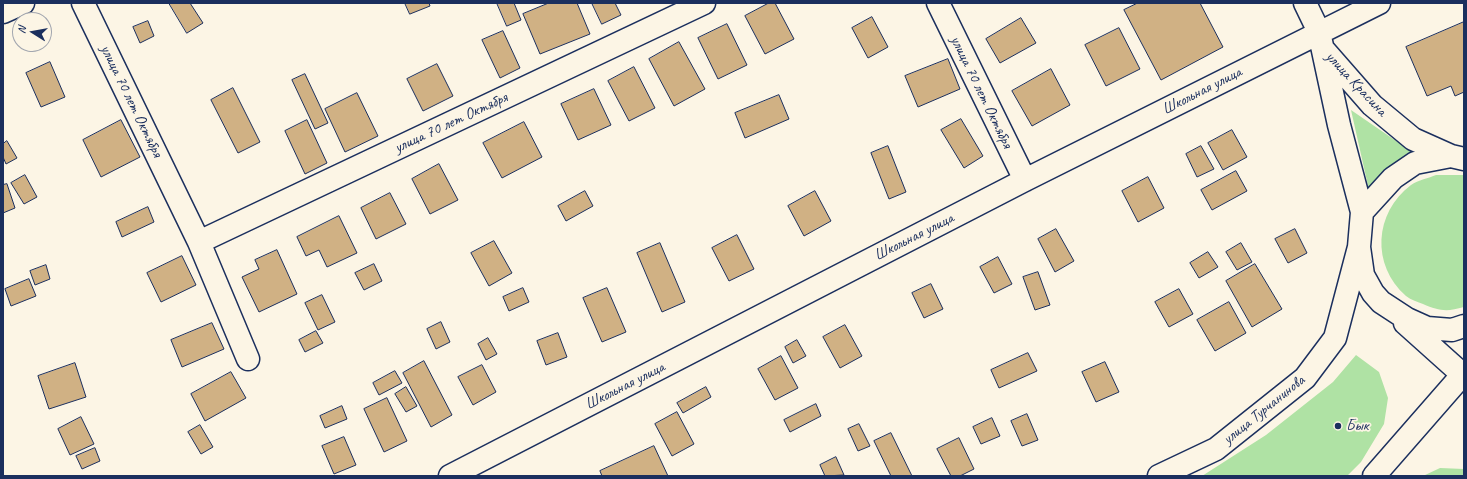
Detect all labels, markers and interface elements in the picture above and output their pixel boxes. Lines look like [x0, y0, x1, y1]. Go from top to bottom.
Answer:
north arrow [12, 12, 52, 52]
text: N [14, 25, 29, 35]
street label: улица 70 лет Октября [946, 33, 1016, 151]
street label: улица 70 лет Октября [96, 42, 166, 160]
street label: улица Красина [1321, 48, 1391, 120]
street label: Школьная улица [1159, 63, 1245, 119]
street label: улица 70 лет Октября [391, 88, 511, 158]
street label: Школьная улица [871, 209, 957, 265]
street label: Школьная улица [582, 358, 668, 414]
street label: улица Турчанинова [1219, 371, 1309, 449]
place label: Бык [1346, 416, 1368, 436]
marker: Бык [1333, 421, 1343, 431]

